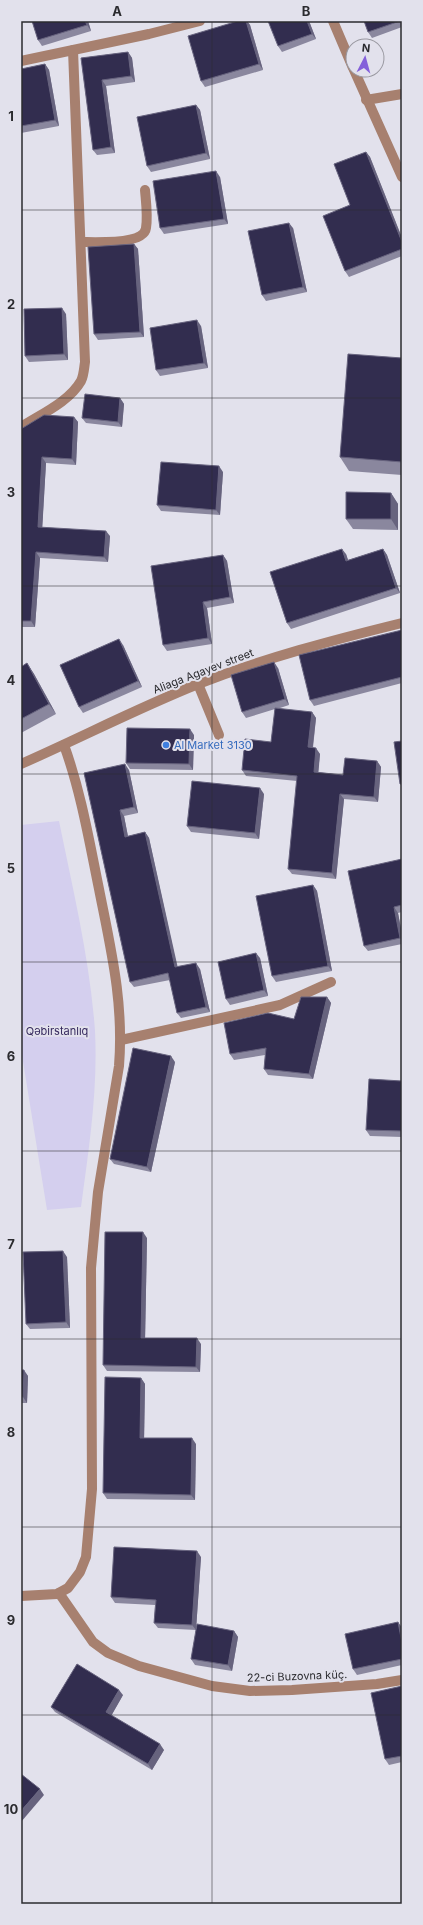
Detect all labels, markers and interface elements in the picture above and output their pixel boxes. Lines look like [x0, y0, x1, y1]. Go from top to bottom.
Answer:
text: A [112, 3, 122, 19]
text: B [302, 3, 311, 19]
north arrow [345, 38, 385, 78]
text: N [361, 41, 371, 55]
text: 1 [8, 108, 14, 124]
text: 2 [7, 296, 15, 312]
text: 3 [7, 484, 15, 500]
street label: Aliaga Agayev street [151, 645, 256, 697]
text: 4 [7, 672, 16, 688]
place label: Al Market 3130 [174, 738, 252, 752]
marker: Al Market 3130 [161, 740, 171, 750]
text: 5 [7, 860, 15, 876]
park label: Qəbirstanlıq [26, 1024, 88, 1038]
text: 6 [7, 1048, 15, 1064]
text: 7 [7, 1236, 15, 1252]
text: 8 [7, 1424, 15, 1440]
text: 9 [7, 1612, 15, 1628]
street label: 22-ci Buzovna küç. [247, 1667, 347, 1685]
text: 10 [4, 1801, 18, 1817]

